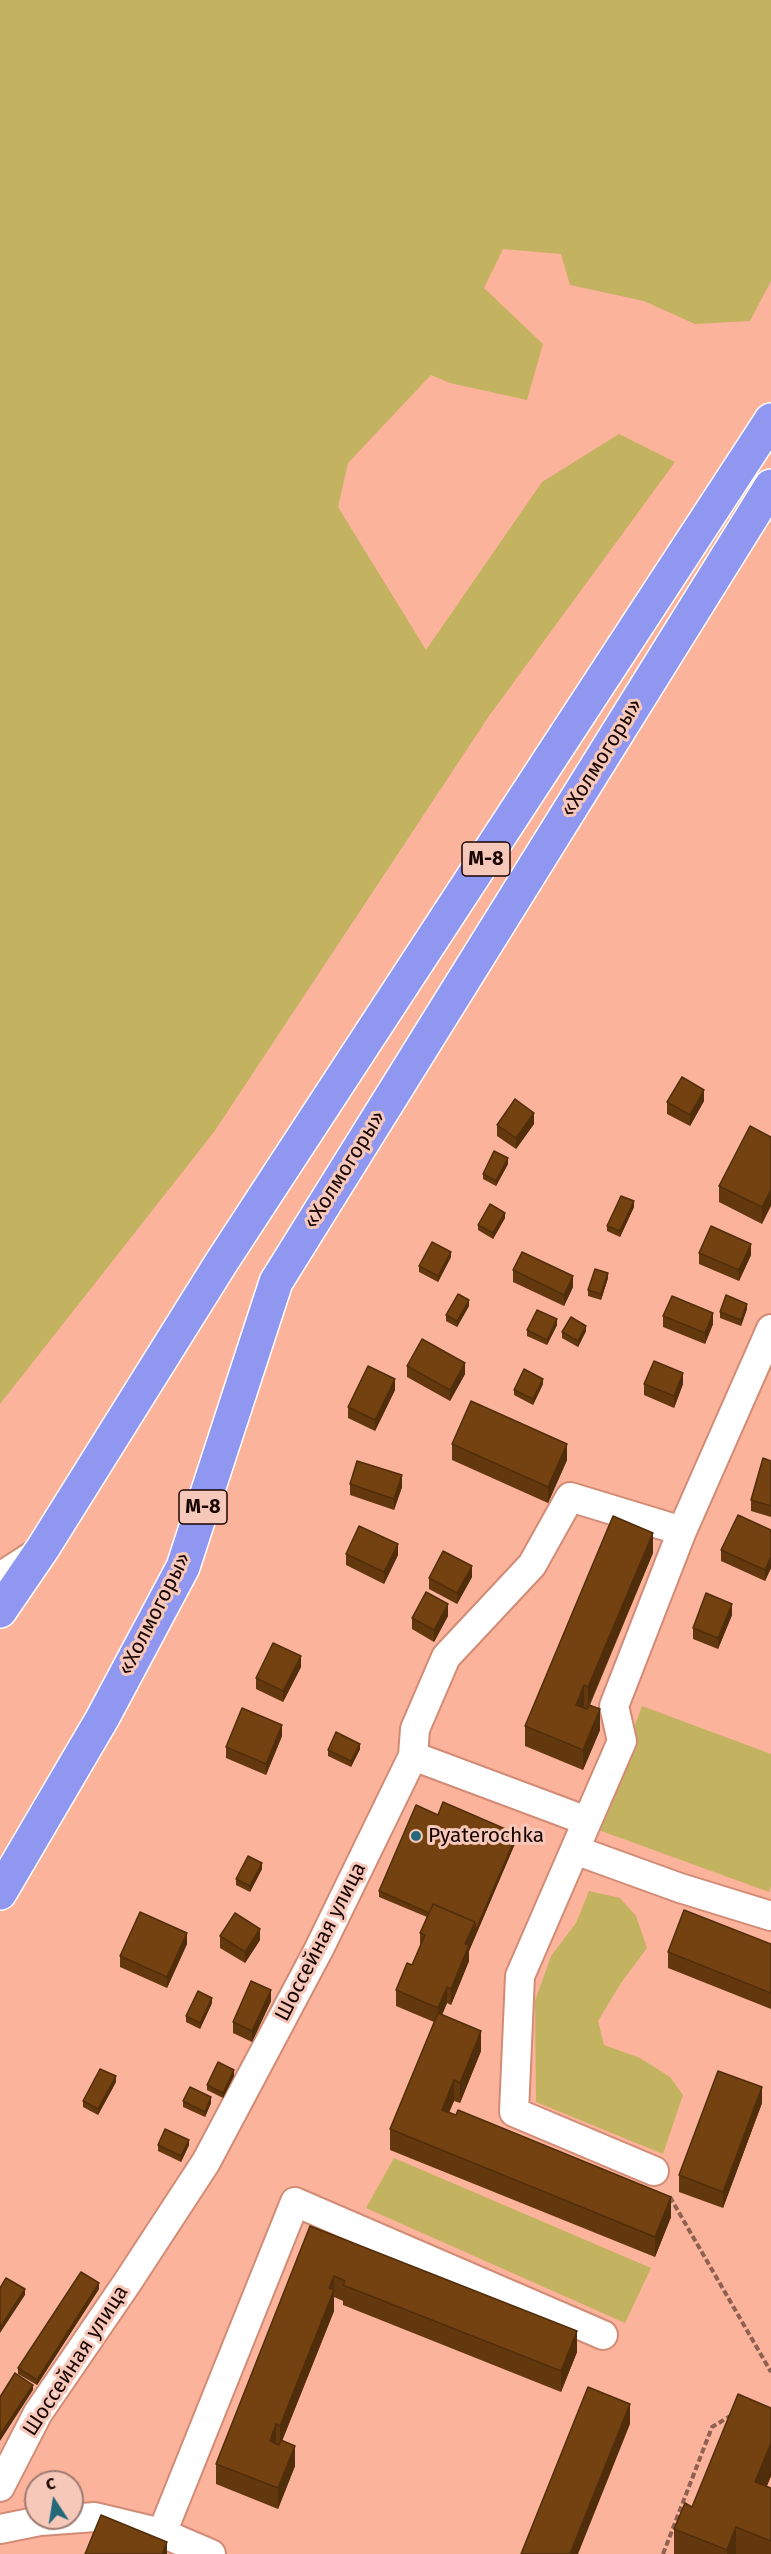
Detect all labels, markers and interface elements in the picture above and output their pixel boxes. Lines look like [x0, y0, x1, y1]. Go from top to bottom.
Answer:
street label: «Холмогоры» [556, 694, 648, 822]
road number: М-8 [462, 842, 510, 876]
street label: «Холмогоры» [299, 1106, 391, 1234]
road number: М-8 [179, 1490, 227, 1524]
street label: «Холмогоры» [113, 1549, 197, 1679]
place label: Pyaterochka [428, 1823, 544, 1849]
marker: Pyaterochka [409, 1829, 423, 1843]
street label: Шоссейная улица [270, 1859, 372, 2025]
street label: Шоссейная улица [18, 2281, 134, 2441]
north arrow [24, 2470, 84, 2530]
text: С [44, 2474, 57, 2494]

